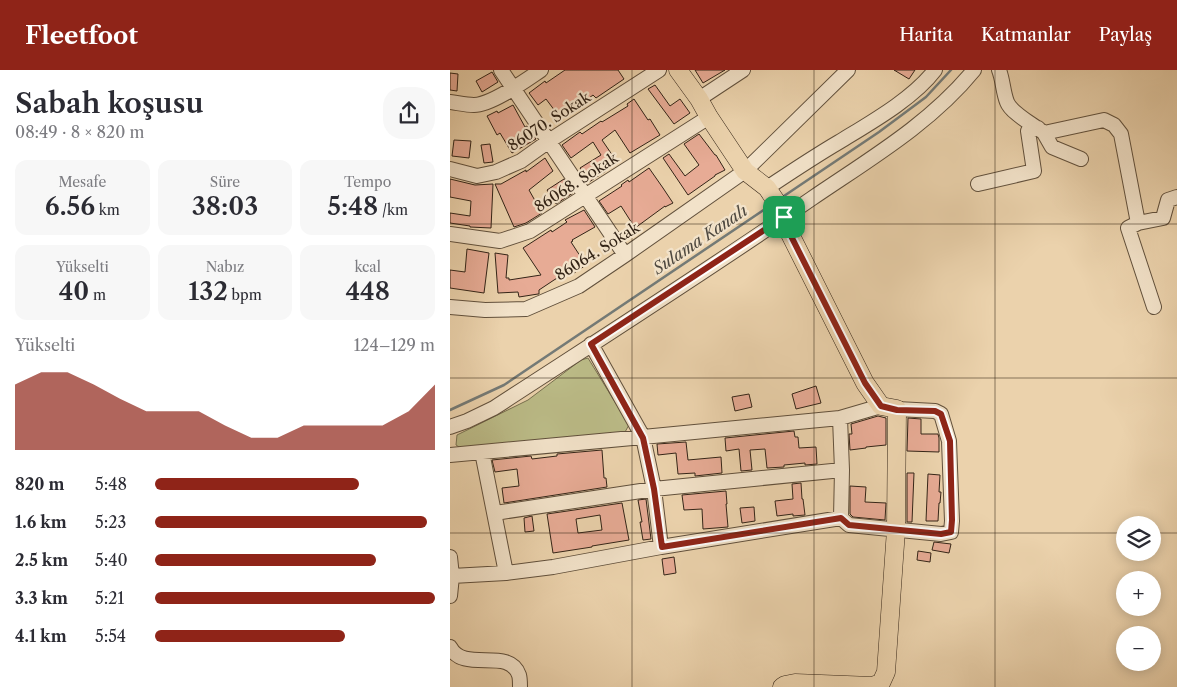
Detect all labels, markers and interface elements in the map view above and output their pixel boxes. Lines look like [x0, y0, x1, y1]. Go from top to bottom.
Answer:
text: Fleetfoot [25, 21, 138, 50]
text: Harita [899, 24, 953, 46]
text: Katmanlar [981, 24, 1071, 46]
text: Paylaş [1099, 24, 1152, 46]
text: Sabah koşusu [15, 86, 204, 120]
street label: 86070. Sokak [504, 86, 595, 155]
button: share [383, 87, 435, 139]
text: 08:49 · 8 × 820 m [15, 122, 145, 142]
street label: 86068. Sokak [531, 147, 622, 216]
text: Mesafe [58, 173, 106, 191]
text: Süre [210, 173, 240, 191]
text: Tempo [344, 173, 391, 191]
text: 6.56 [45, 191, 95, 222]
text: 38:03 [192, 191, 258, 222]
text: 5:48 [327, 191, 378, 222]
pin [763, 196, 805, 238]
water label: Sulama Kanalı [648, 200, 751, 279]
text: km [95, 201, 120, 219]
text: /km [378, 201, 408, 219]
icon: arrive [770, 203, 798, 231]
street label: 86064. Sokak [551, 217, 644, 284]
text: Yükselti [56, 258, 109, 276]
text: Nabız [206, 258, 244, 276]
text: kcal [354, 258, 381, 276]
text: 40 [59, 276, 89, 307]
text: 132 [188, 276, 228, 307]
text: 448 [345, 276, 390, 307]
text: m [89, 286, 106, 304]
text: bpm [228, 286, 262, 304]
text: Yükselti [15, 335, 75, 355]
text: 124–129 m [354, 335, 435, 355]
text: 820 m [15, 474, 64, 494]
text: 5:48 [95, 474, 127, 494]
text: 1.6 km [15, 512, 67, 532]
text: 5:23 [95, 512, 126, 532]
map controls [1116, 516, 1161, 671]
button: layers [1116, 516, 1161, 561]
text: 2.5 km [15, 550, 68, 570]
text: 5:40 [95, 550, 128, 570]
button: + [1116, 571, 1161, 616]
text: 3.3 km [15, 588, 68, 608]
text: 5:21 [95, 588, 124, 608]
text: 4.1 km [15, 626, 67, 646]
text: 5:54 [95, 626, 126, 646]
button: − [1116, 626, 1161, 671]

